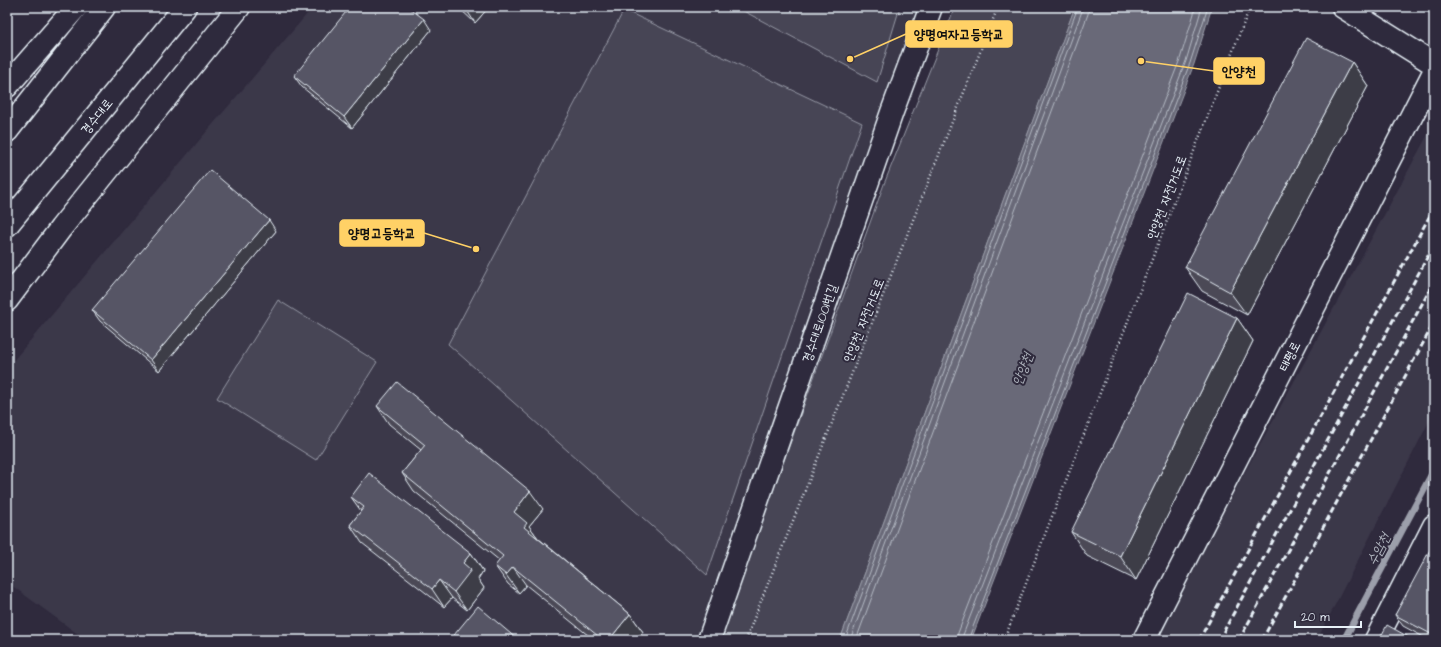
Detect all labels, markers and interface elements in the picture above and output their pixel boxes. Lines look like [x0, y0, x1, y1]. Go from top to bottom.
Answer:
callout: 양명여자고등학교 [906, 21, 1012, 47]
text: 양명여자고등학교 [914, 25, 1004, 45]
callout: 안양천 [1214, 58, 1264, 84]
text: 안양천 [1222, 62, 1256, 82]
street label: 경수대로 [77, 95, 117, 139]
street label: 안양천 자전거도로 [1143, 153, 1191, 242]
callout: 양명고등학교 [340, 220, 424, 246]
text: 양명고등학교 [348, 224, 416, 244]
street label: 안양천 자전거도로 [839, 276, 889, 365]
street label: 경수대로1001번길 [798, 281, 842, 365]
street label: 태평로 [1275, 338, 1305, 375]
water label: 안양천 [1008, 348, 1039, 389]
water label: 수암천 [1362, 528, 1396, 569]
scale bar [1295, 603, 1361, 629]
text: 20 m [1301, 609, 1330, 626]

